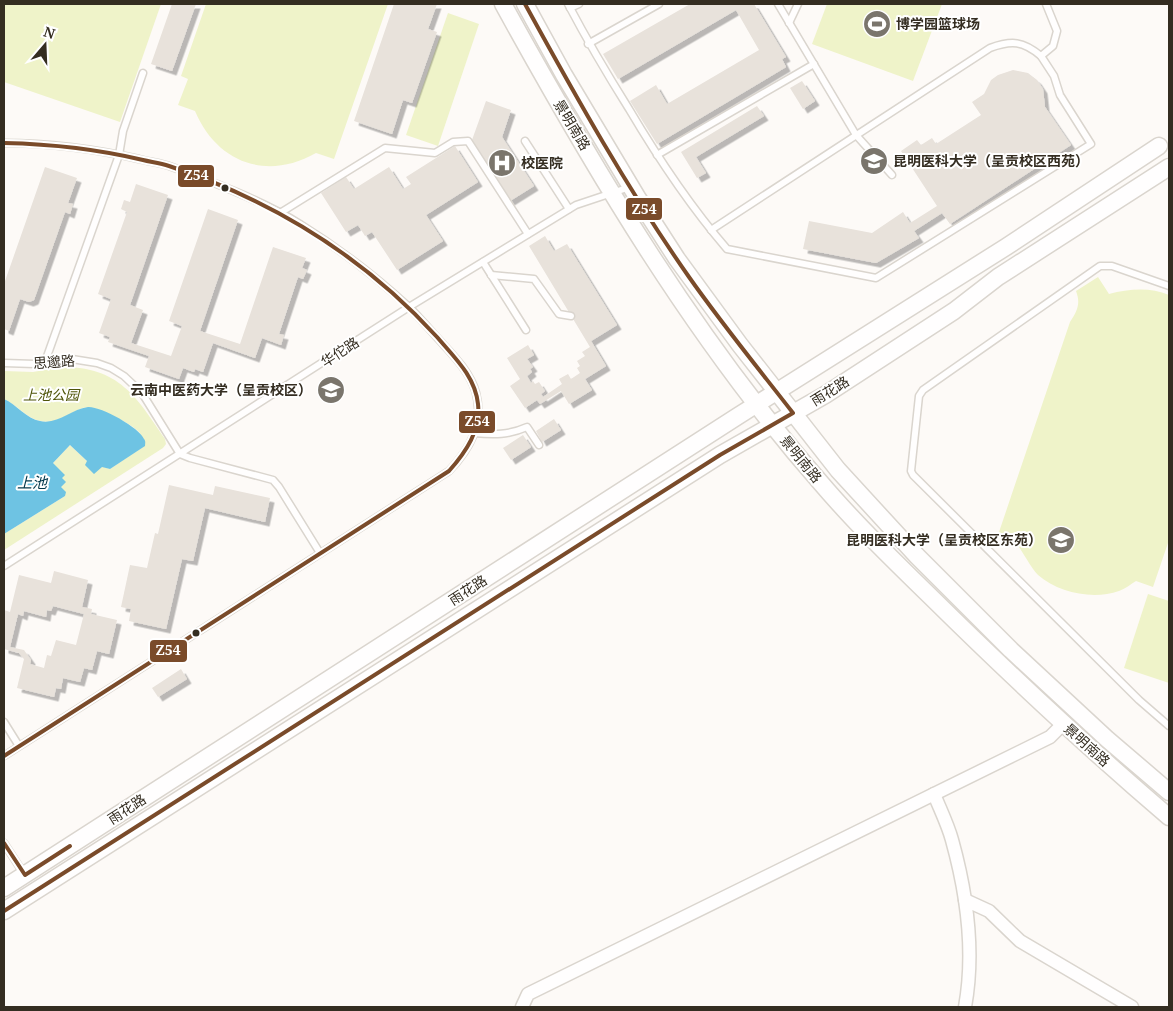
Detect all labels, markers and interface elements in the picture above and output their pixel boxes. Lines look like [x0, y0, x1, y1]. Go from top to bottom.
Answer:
sports icon: 博学园篮球场 [862, 9, 892, 39]
place label: 博学园篮球场 [896, 14, 980, 33]
north arrow [20, 20, 70, 70]
text: N [41, 21, 58, 43]
street label: 景明南路 [550, 96, 595, 154]
school or university icon: 昆明医科大学（呈贡校区西苑） [859, 146, 889, 176]
hospital icon: 校医院 [487, 148, 517, 178]
place label: 昆明医科大学（呈贡校区西苑） [893, 151, 1089, 170]
place label: 校医院 [521, 153, 563, 172]
line badge: Z54 [177, 164, 215, 188]
text: Z54 [183, 165, 209, 184]
unlabelled marker [220, 183, 230, 193]
line badge: Z54 [625, 197, 663, 221]
text: Z54 [631, 199, 657, 218]
street label: 华佗路 [317, 332, 363, 371]
street label: 思邈路 [32, 351, 76, 372]
street label: 雨花路 [807, 371, 853, 410]
school or university icon: 云南中医药大学（呈贡校区） [316, 375, 346, 405]
place label: 云南中医药大学（呈贡校区） [130, 380, 312, 399]
park label: 上池公园 [23, 385, 81, 404]
line badge: Z54 [458, 410, 496, 434]
text: Z54 [464, 411, 490, 430]
street label: 景明南路 [776, 431, 826, 486]
water label: 上池 [17, 472, 49, 492]
school or university icon: 昆明医科大学（呈贡校区东苑） [1046, 525, 1076, 555]
place label: 昆明医科大学（呈贡校区东苑） [846, 530, 1042, 549]
street label: 雨花路 [445, 570, 491, 609]
unlabelled marker [191, 628, 201, 638]
line badge: Z54 [149, 639, 188, 663]
text: Z54 [155, 640, 181, 659]
street label: 景明南路 [1060, 719, 1114, 770]
street label: 雨花路 [104, 789, 150, 828]

